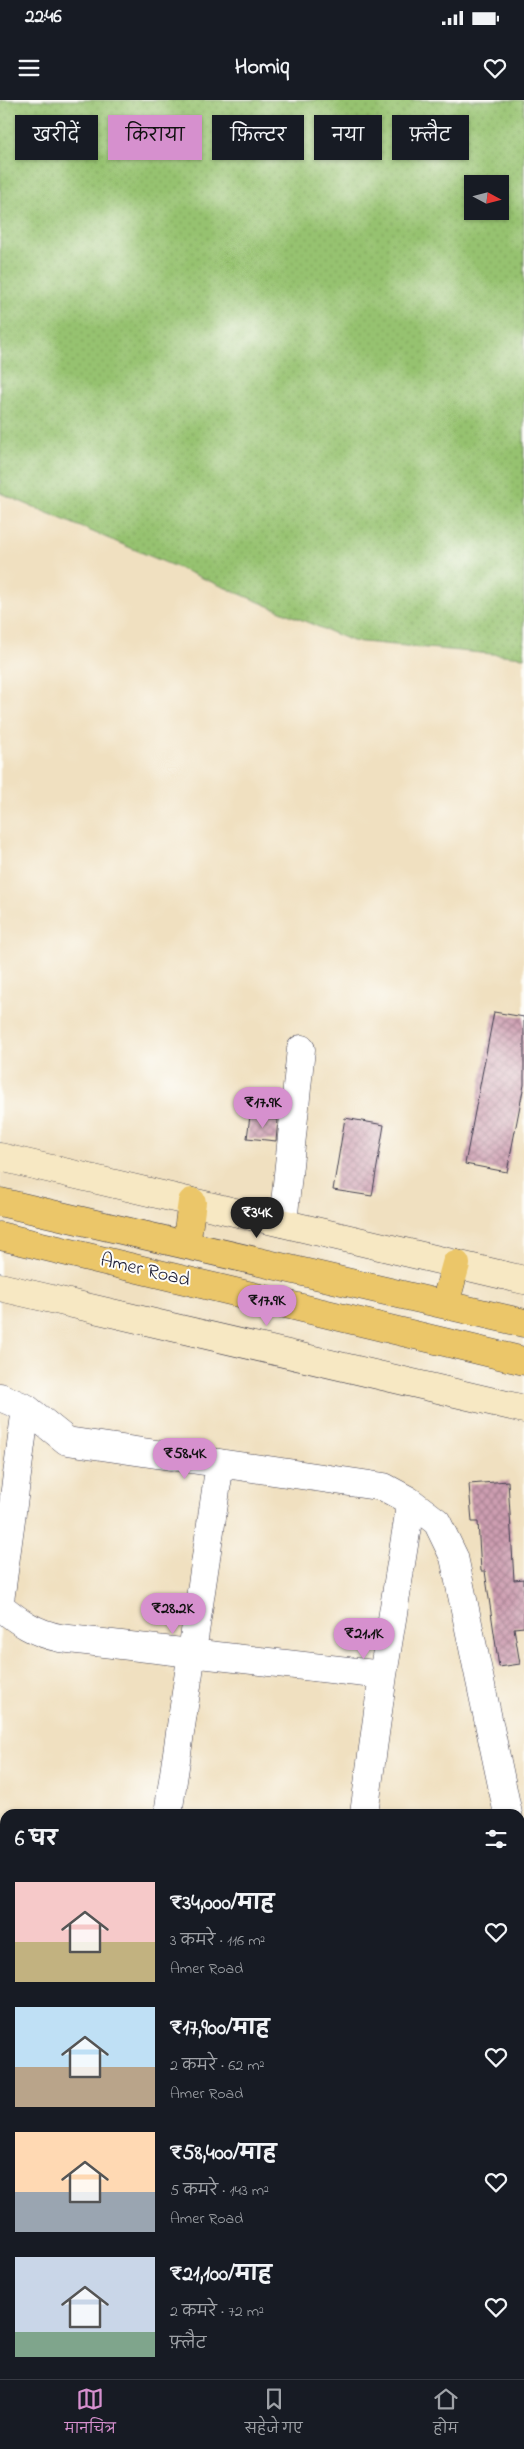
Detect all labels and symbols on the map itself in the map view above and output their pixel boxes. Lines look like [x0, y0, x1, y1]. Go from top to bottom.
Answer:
north arrow [464, 175, 509, 220]
pin: ₹17.9K [222, 1086, 304, 1129]
pin: ₹34K [227, 1196, 287, 1239]
street label: Amer Road [97, 1247, 193, 1295]
pin: ₹17.9K [226, 1284, 308, 1327]
pin: ₹58.4K [144, 1438, 226, 1480]
pin: ₹28.2K [132, 1592, 214, 1635]
pin: ₹21.1K [323, 1618, 405, 1660]

